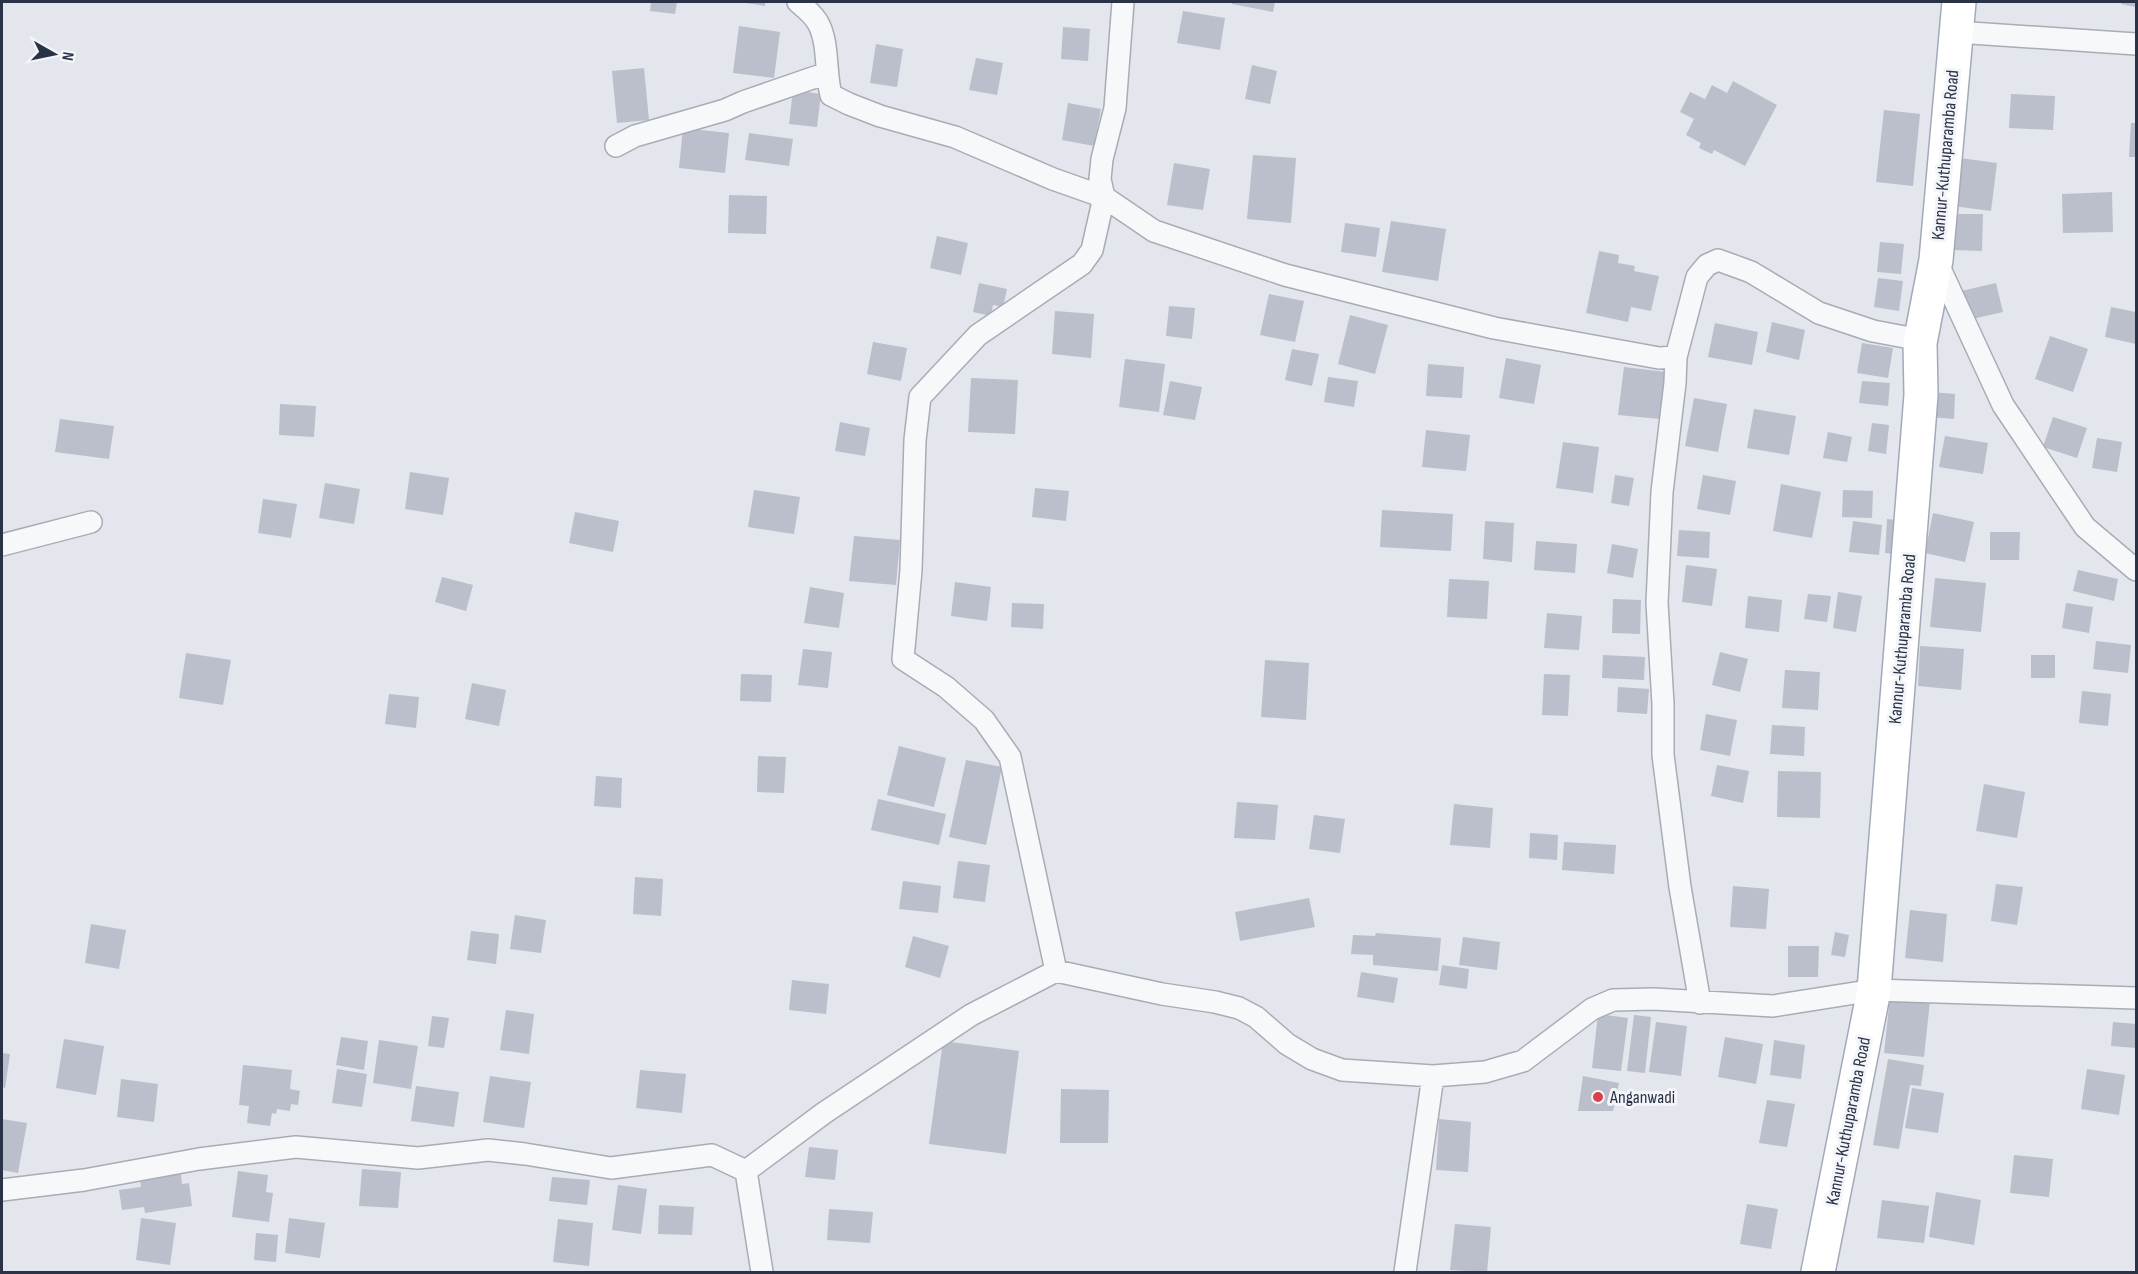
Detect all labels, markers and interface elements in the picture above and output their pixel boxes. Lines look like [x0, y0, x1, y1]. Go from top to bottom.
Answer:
north arrow [24, 24, 84, 84]
text: N [57, 50, 77, 62]
street label: Kannur-Kuthuparamba Road [1928, 69, 1963, 241]
street label: Kannur-Kuthuparamba Road [1885, 553, 1920, 725]
street label: Kannur-Kuthuparamba Road [1822, 1035, 1875, 1207]
place label: Anganwadi [1609, 1087, 1675, 1108]
marker: Anganwadi [1591, 1090, 1605, 1104]

